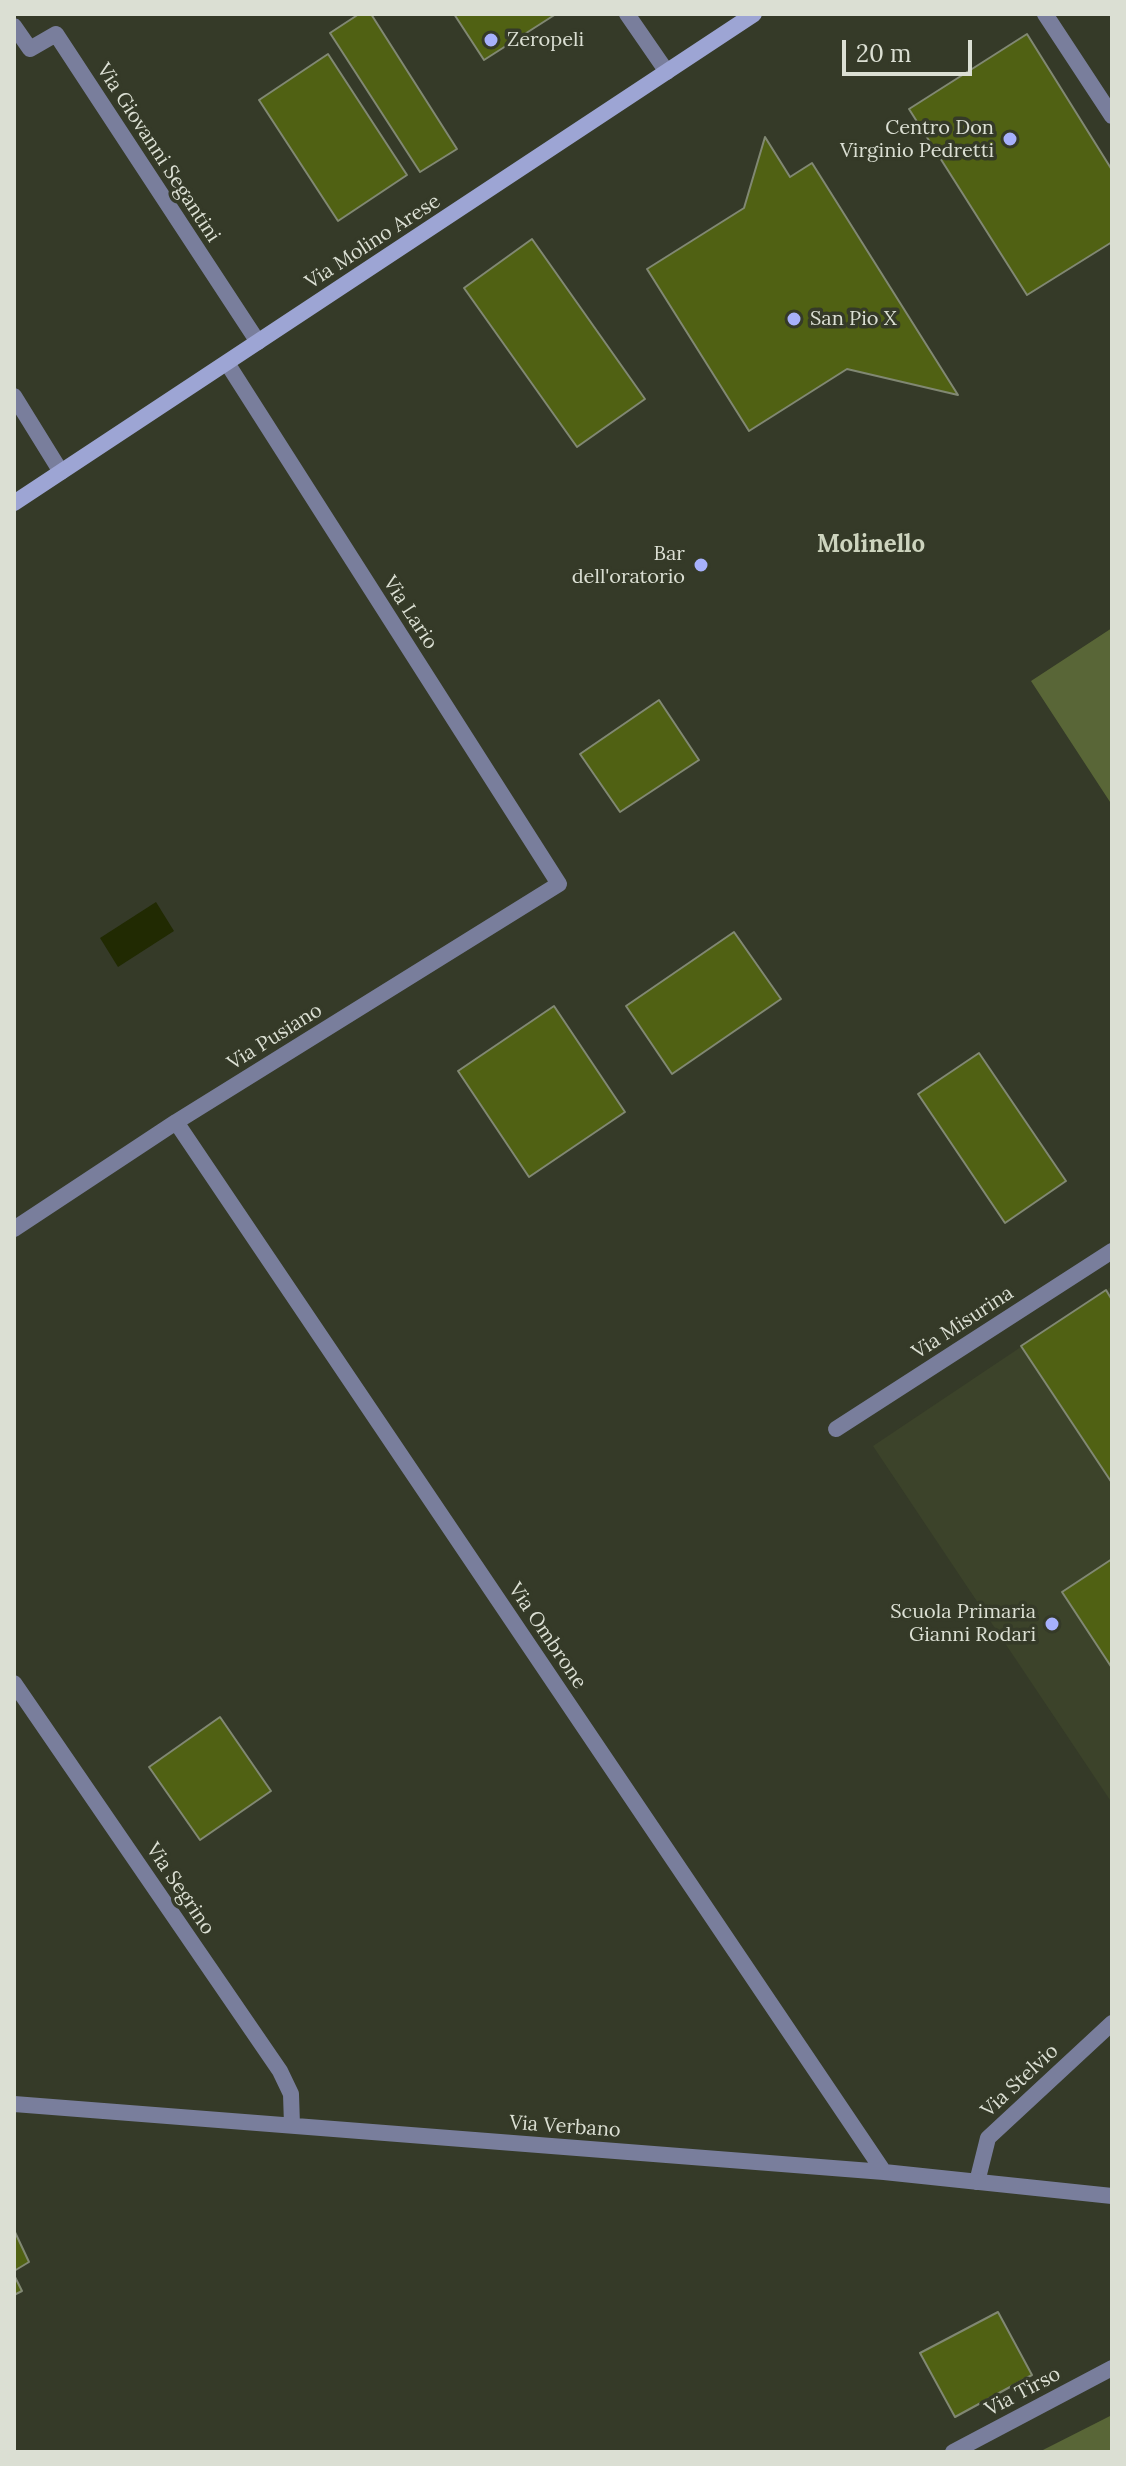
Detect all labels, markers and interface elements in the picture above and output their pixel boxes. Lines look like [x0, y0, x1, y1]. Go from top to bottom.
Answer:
scale bar [846, 24, 976, 74]
place label: Zeropeli [507, 28, 584, 52]
marker: Zeropeli [482, 31, 500, 49]
text: 20 m [856, 38, 912, 69]
street label: Via Giovanni Segantini [91, 59, 225, 247]
place label: Centro Don Virginio Pedretti [840, 116, 994, 163]
marker: Centro Don Virginio Pedretti [1001, 130, 1019, 148]
street label: Via Molino Arese [301, 189, 445, 295]
place label: San Pio X [810, 307, 897, 331]
marker: San Pio X [785, 310, 803, 328]
district label: Molinello [817, 531, 925, 559]
place label: Bar dell'oratorio [572, 542, 685, 589]
marker: Bar dell'oratorio [692, 556, 710, 574]
street label: Via Lario [378, 572, 442, 654]
street label: Via Pusiano [223, 998, 327, 1076]
street label: Via Misurina [908, 1281, 1018, 1365]
street label: Via Ombrone [503, 1578, 591, 1694]
place label: Scuola Primaria Gianni Rodari [890, 1600, 1036, 1647]
marker: Scuola Primaria Gianni Rodari [1043, 1615, 1061, 1633]
street label: Via Segrino [141, 1839, 219, 1939]
street label: Via Stelvio [976, 2039, 1064, 2123]
street label: Via Verbano [509, 2111, 621, 2143]
street label: Via Tirso [981, 2362, 1065, 2422]

